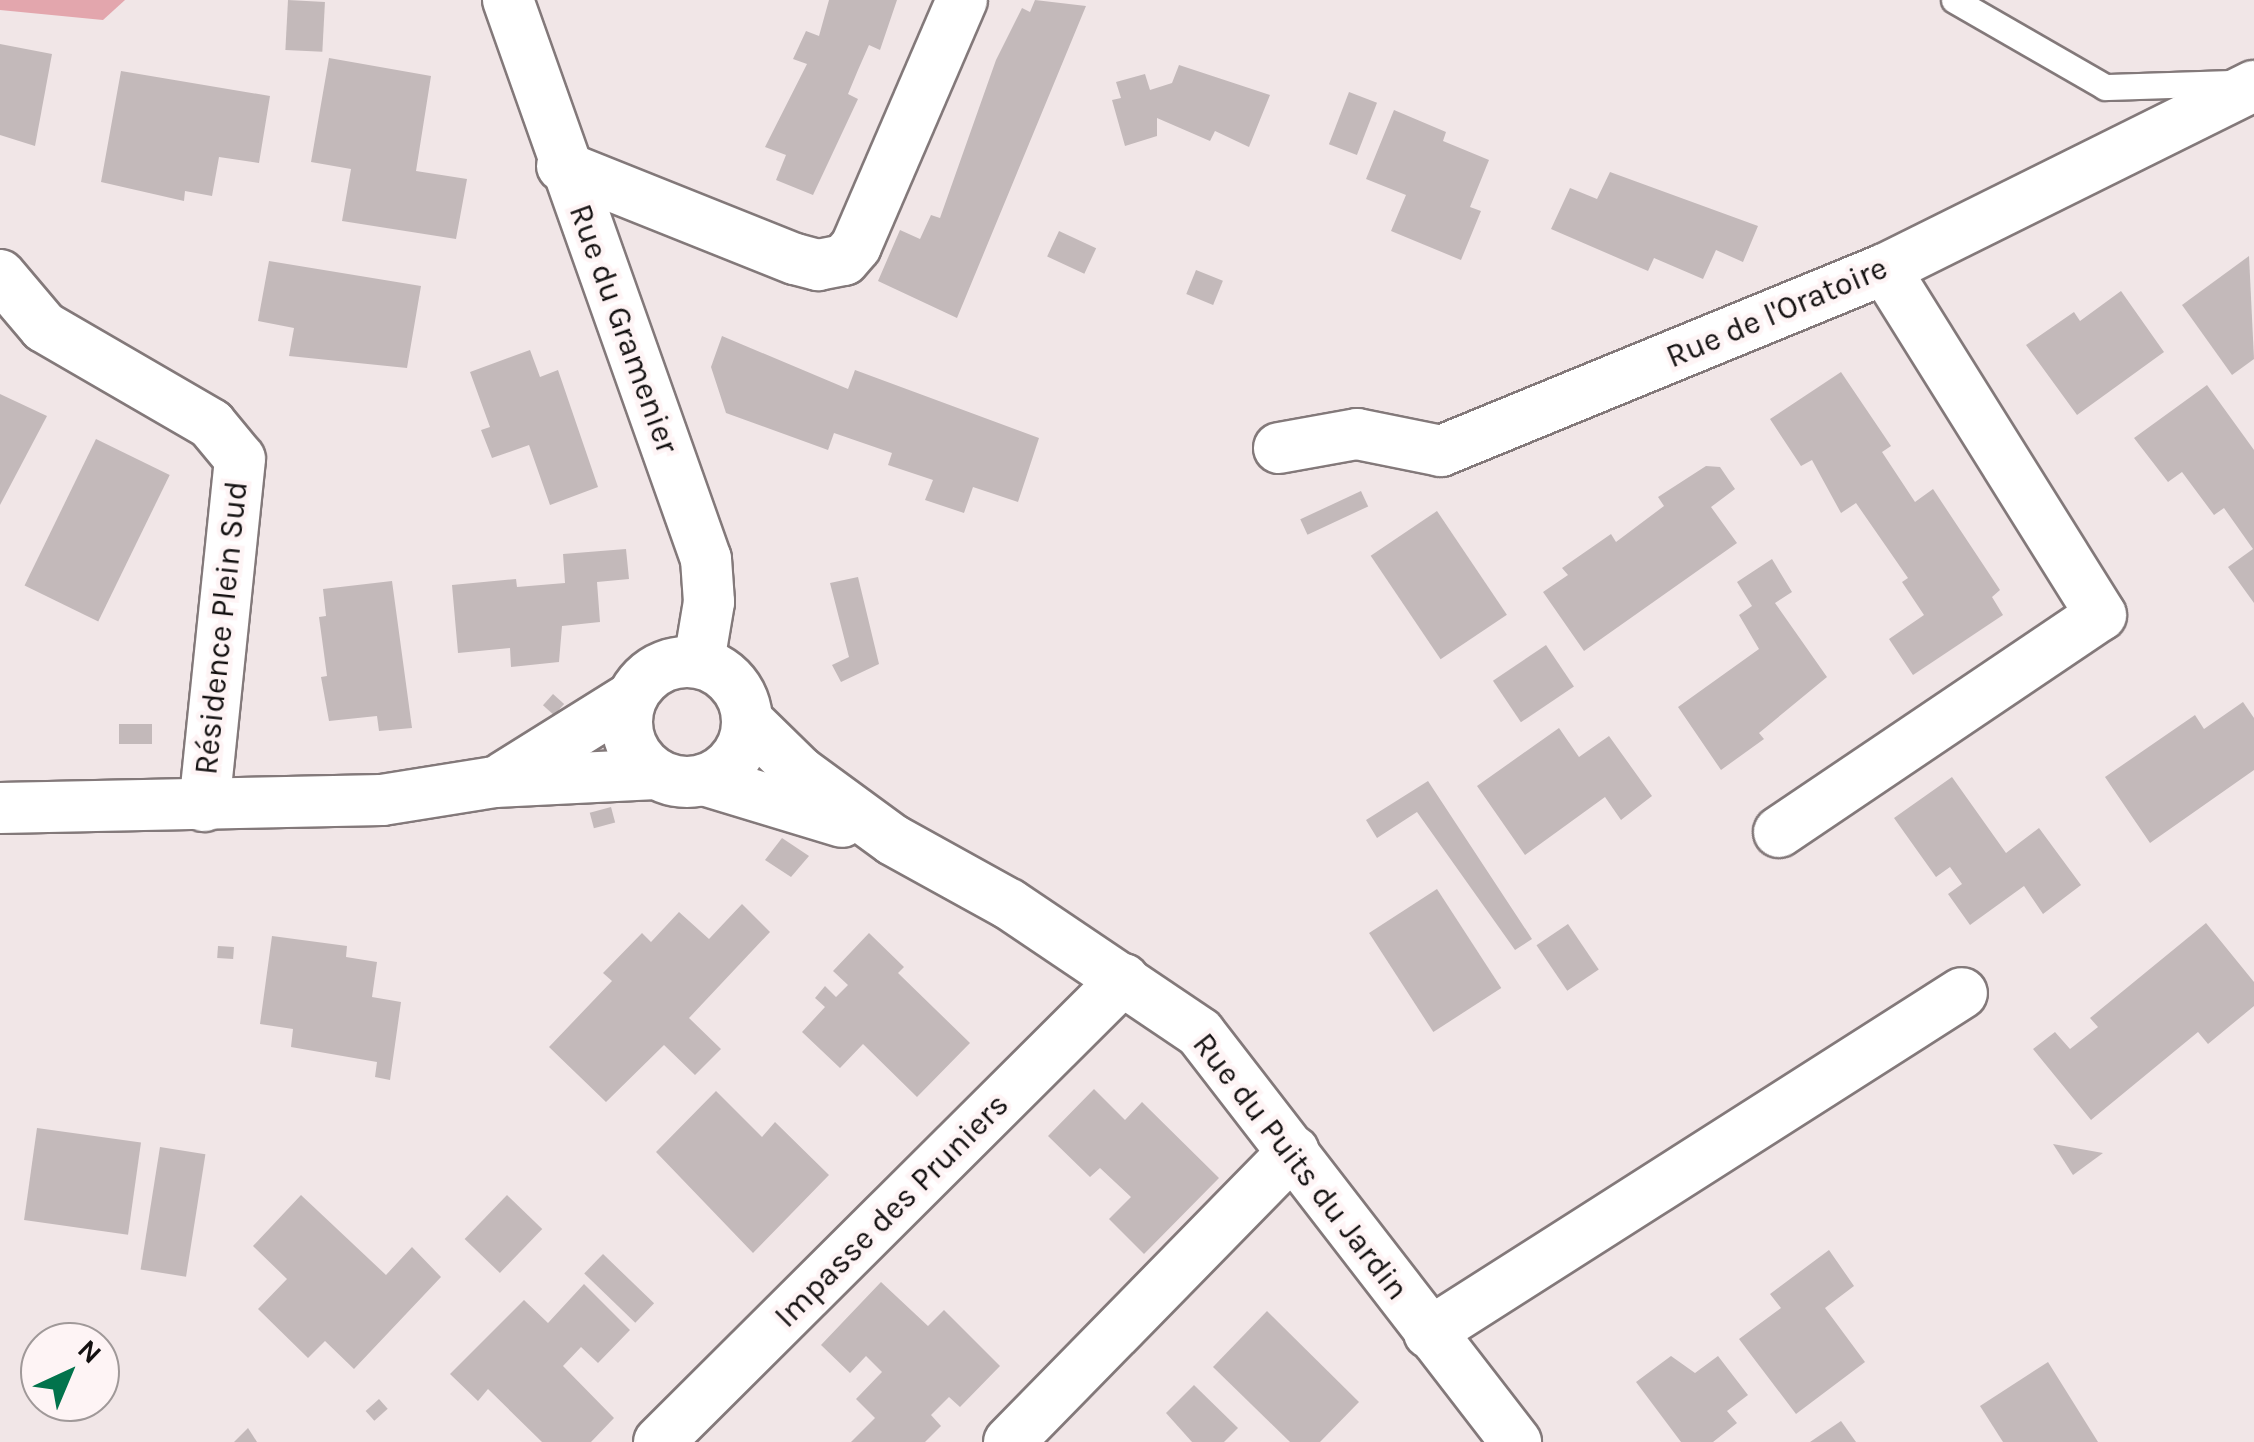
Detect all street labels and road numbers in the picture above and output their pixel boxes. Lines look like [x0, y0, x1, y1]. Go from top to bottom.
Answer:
street label: Rue du Gramenier [560, 199, 686, 459]
street label: Rue de l'Oratoire [1661, 249, 1893, 377]
street label: Résidence Plein Sud [187, 479, 257, 777]
street label: Rue du Puits du Jardin [1184, 1026, 1416, 1308]
street label: Impasse des Pruniers [767, 1086, 1017, 1336]

